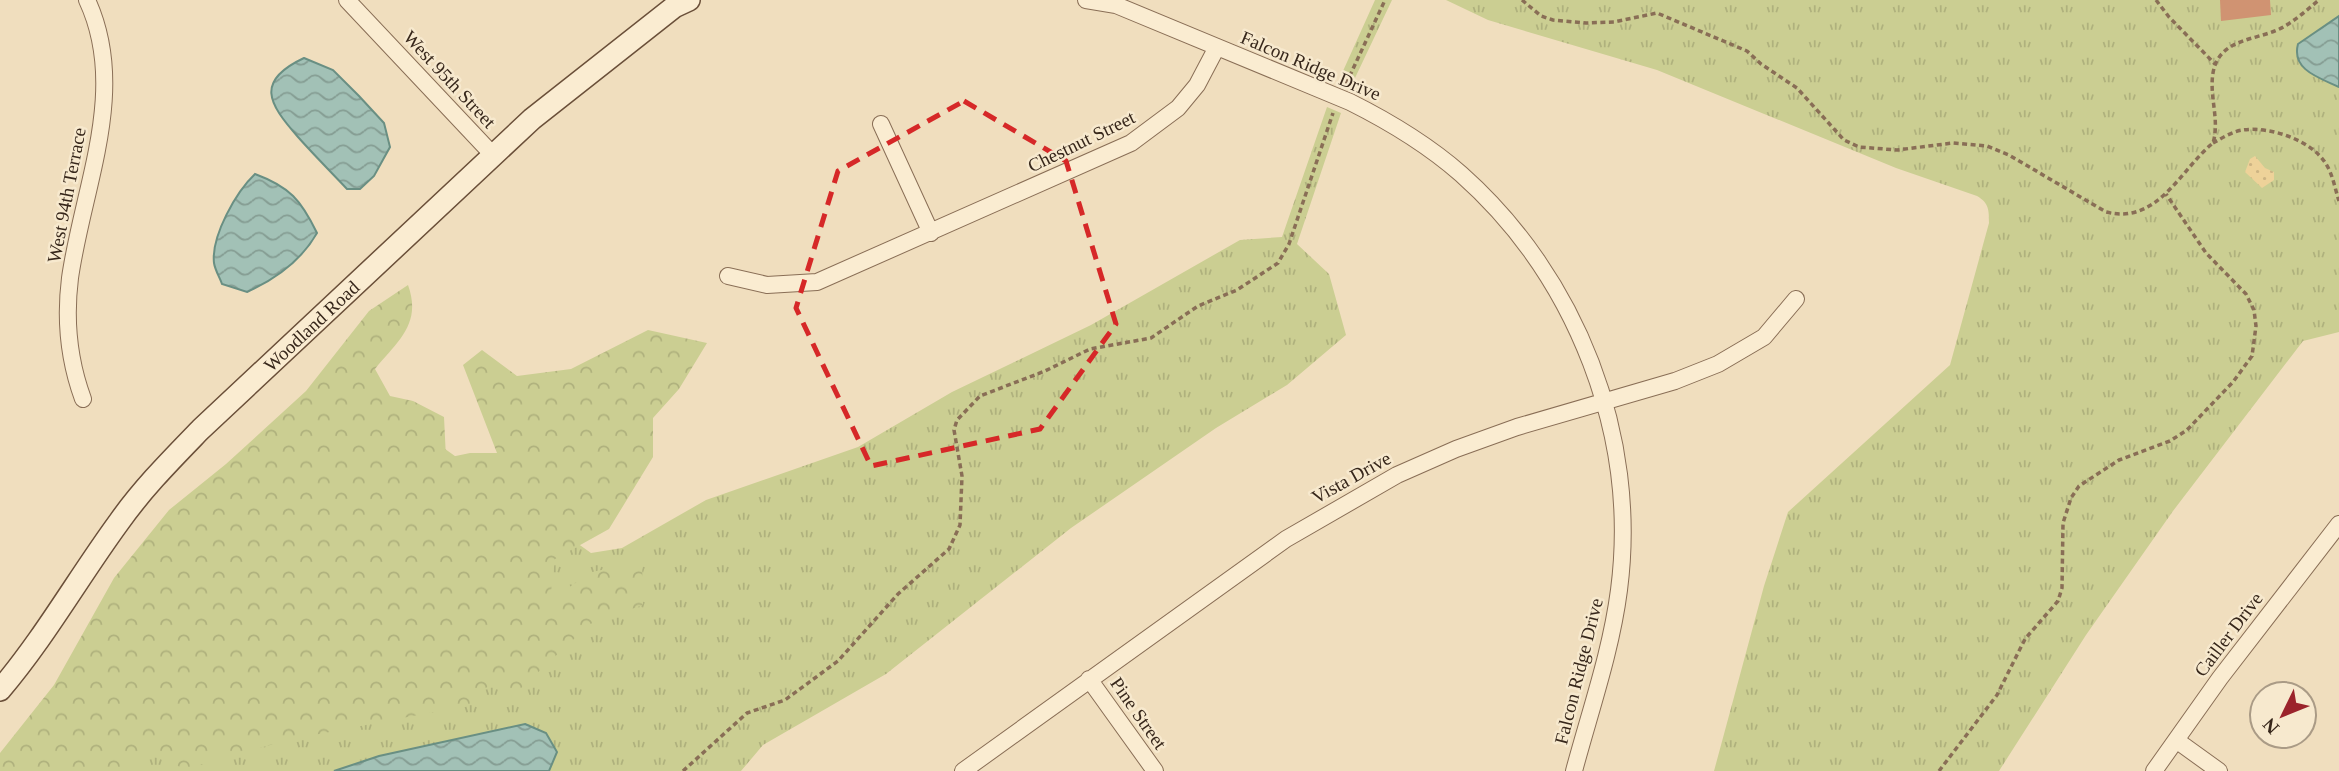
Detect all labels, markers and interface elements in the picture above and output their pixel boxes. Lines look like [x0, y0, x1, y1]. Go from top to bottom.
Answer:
street label: West 95th Street [399, 26, 500, 133]
street label: Falcon Ridge Drive [1238, 27, 1384, 104]
street label: Chestnut Street [1024, 106, 1139, 176]
street label: West 94th Terrace [43, 126, 90, 264]
street label: Woodland Road [260, 276, 364, 376]
street label: Vista Drive [1308, 447, 1394, 508]
street label: Cailler Drive [2190, 588, 2267, 680]
street label: Falcon Ridge Drive [1550, 596, 1607, 746]
street label: Pine Street [1106, 673, 1171, 754]
north arrow [2248, 680, 2318, 750]
text: N [2258, 714, 2283, 738]

